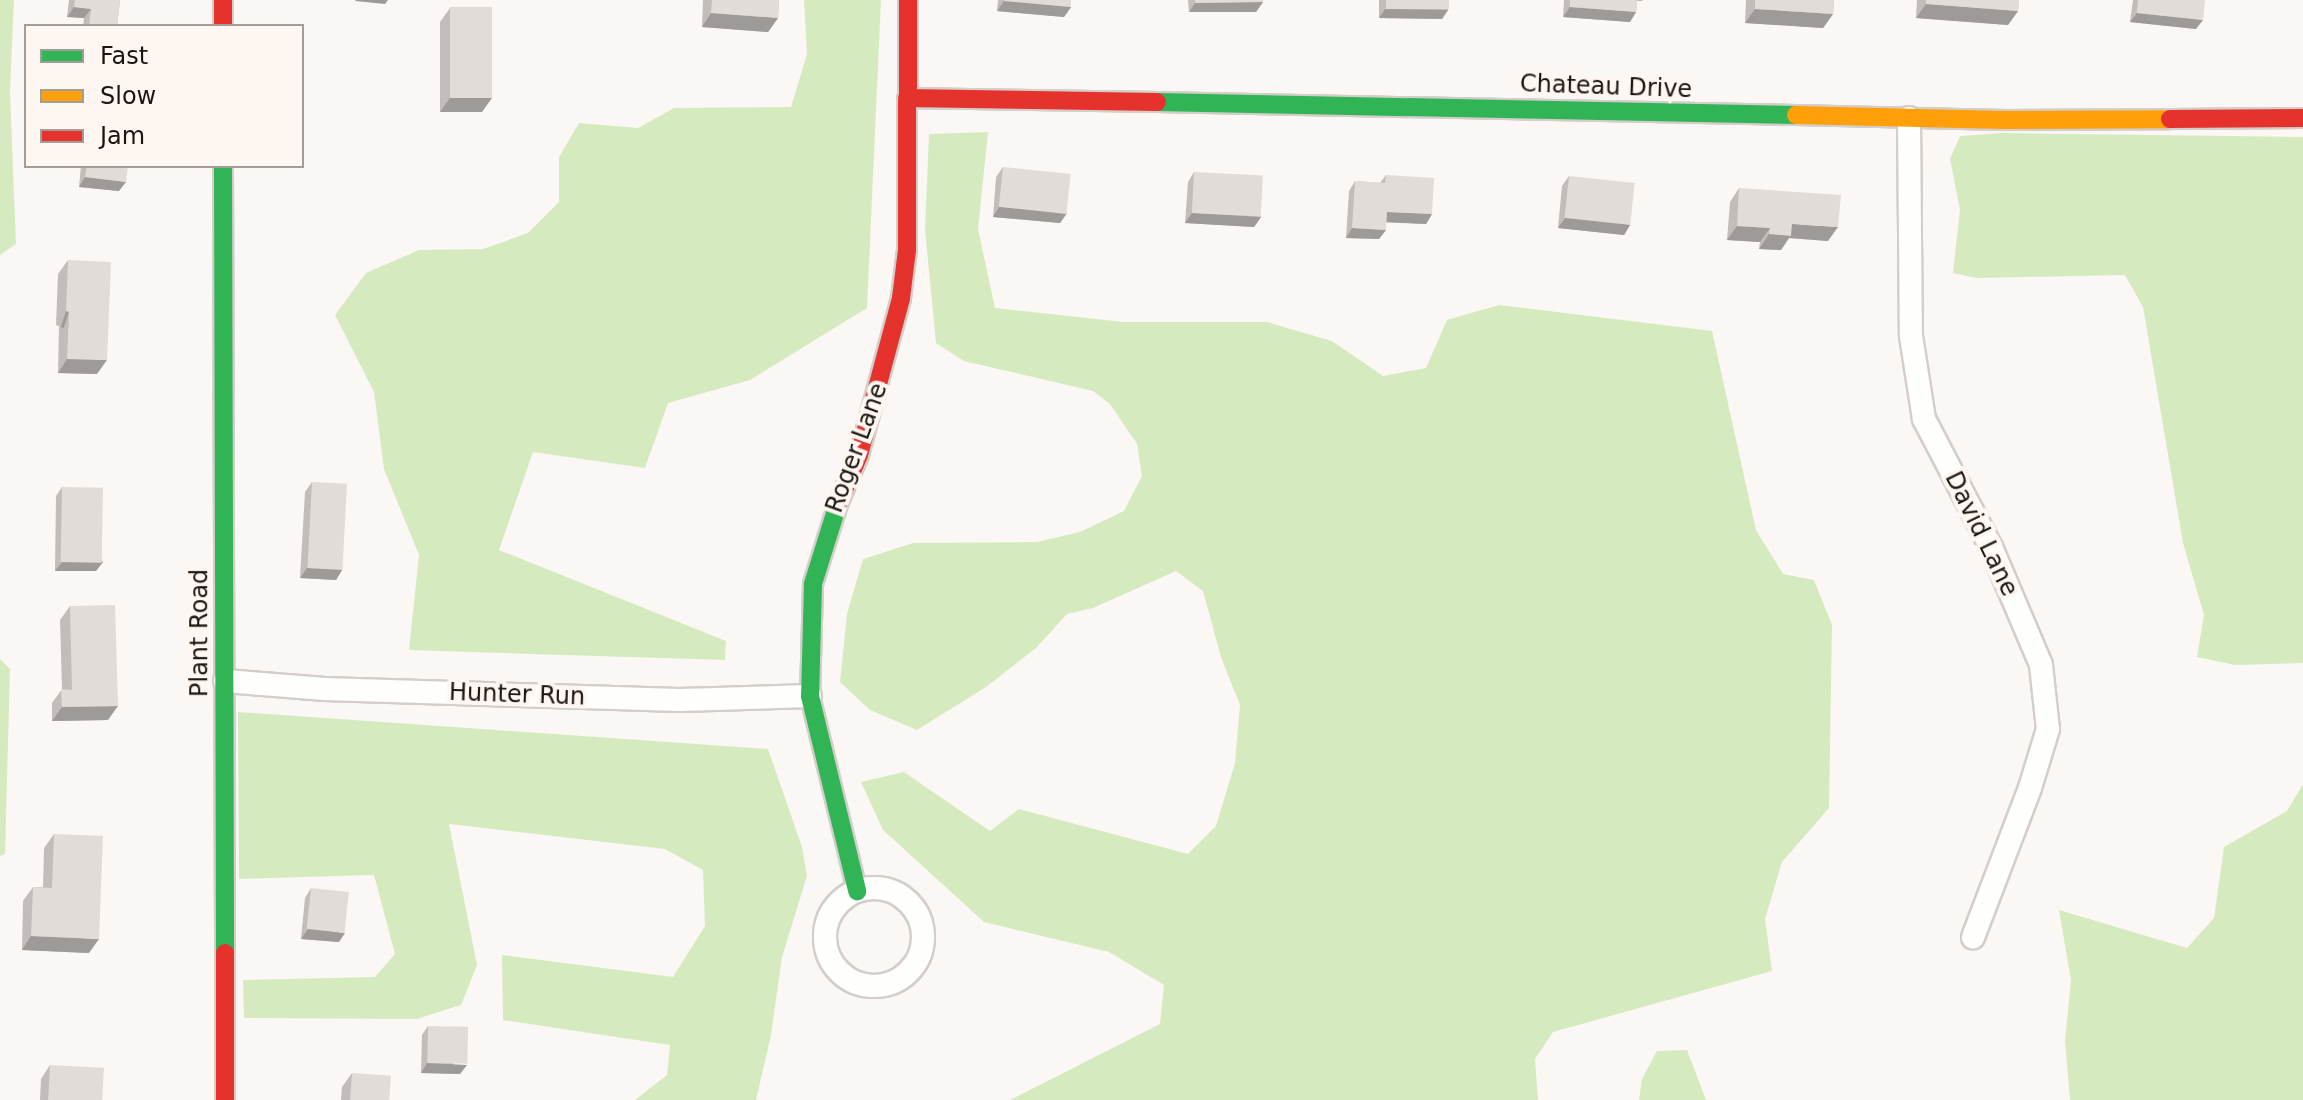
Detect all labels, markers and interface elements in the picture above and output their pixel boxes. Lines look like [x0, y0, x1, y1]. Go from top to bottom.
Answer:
legend [24, 24, 304, 168]
text: Fast [100, 42, 148, 70]
street label: Chateau Drive [1519, 70, 1693, 104]
text: Slow [100, 82, 156, 110]
text: Jam [100, 122, 145, 150]
street label: Roger Lane [820, 379, 894, 517]
street label: David Lane [1938, 467, 2024, 601]
street label: Plant Road [186, 569, 214, 697]
street label: Hunter Run [448, 678, 586, 712]

